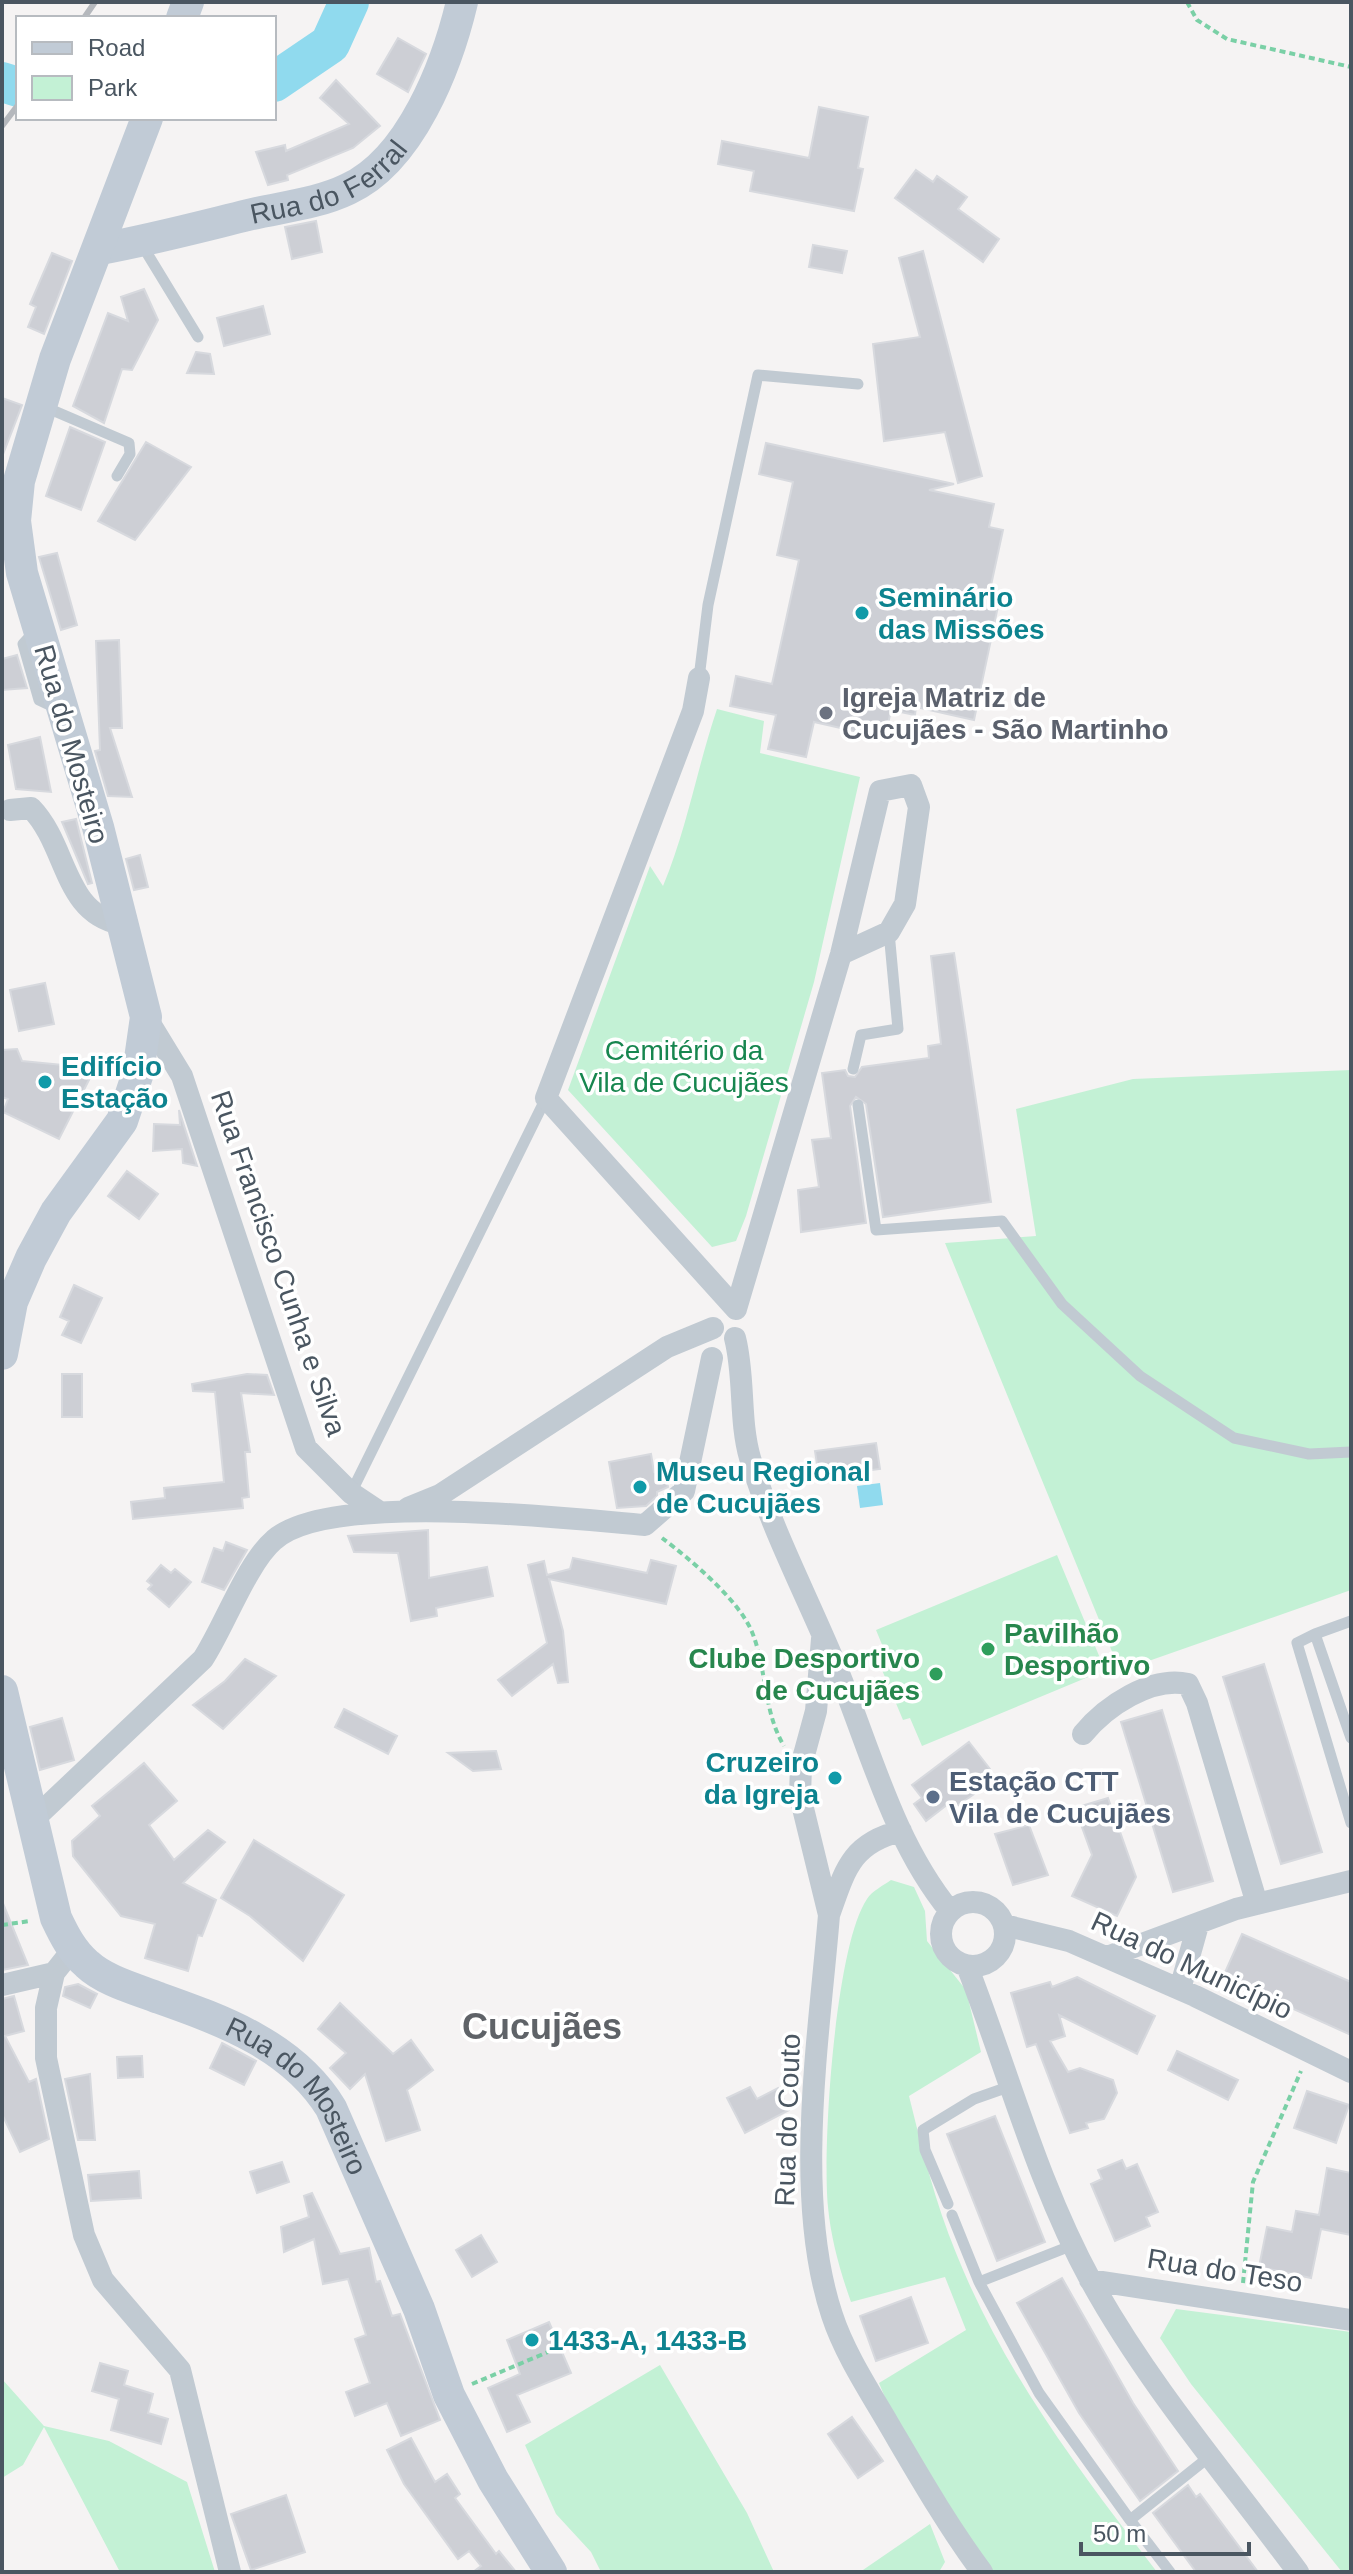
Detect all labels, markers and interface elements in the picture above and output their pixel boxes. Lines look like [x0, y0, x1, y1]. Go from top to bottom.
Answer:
legend [16, 16, 276, 120]
text: Road [88, 34, 145, 61]
text: Park [88, 74, 138, 101]
street label: Rua do Ferral [247, 135, 413, 230]
place label: Seminário das Missões [878, 582, 1045, 645]
marker: Seminário das Missões [853, 604, 871, 622]
street label: Rua do Mosteiro [28, 641, 115, 847]
place label: Igreja Matriz de Cucujães - São Martinho [842, 682, 1169, 745]
marker: Igreja Matriz de Cucujães - São Martinho [817, 704, 835, 722]
park label: Cemitério da Vila de Cucujães [579, 1035, 789, 1098]
place label: Edifício Estação [61, 1051, 168, 1114]
marker: Edifício Estação [36, 1073, 54, 1091]
street label: Rua Francisco Cunha e Silva [205, 1087, 352, 1440]
place label: Museu Regional de Cucujães [656, 1456, 871, 1519]
marker: Museu Regional de Cucujães [631, 1478, 649, 1496]
place label: Pavilhão Desportivo [1004, 1618, 1150, 1681]
marker: Pavilhão Desportivo [979, 1640, 997, 1658]
place label: Clube Desportivo de Cucujães [688, 1643, 920, 1706]
marker: Clube Desportivo de Cucujães [927, 1665, 945, 1683]
place label: Cruzeiro da Igreja [704, 1747, 819, 1810]
place label: Estação CTT Vila de Cucujães [949, 1766, 1171, 1829]
marker: Cruzeiro da Igreja [826, 1769, 844, 1787]
marker: Estação CTT Vila de Cucujães [924, 1788, 942, 1806]
street label: Rua do Município [1086, 1905, 1297, 2026]
district label: Cucujães [462, 2006, 622, 2047]
street label: Rua do Mosteiro [221, 2011, 373, 2179]
street label: Rua do Couto [769, 2033, 806, 2207]
street label: Rua do Teso [1145, 2243, 1305, 2298]
place label: 1433-A, 1433-B [548, 2325, 747, 2356]
marker: 1433-A, 1433-B [523, 2331, 541, 2349]
scale bar [1081, 2506, 1249, 2556]
text: 50 m [1093, 2520, 1146, 2547]

